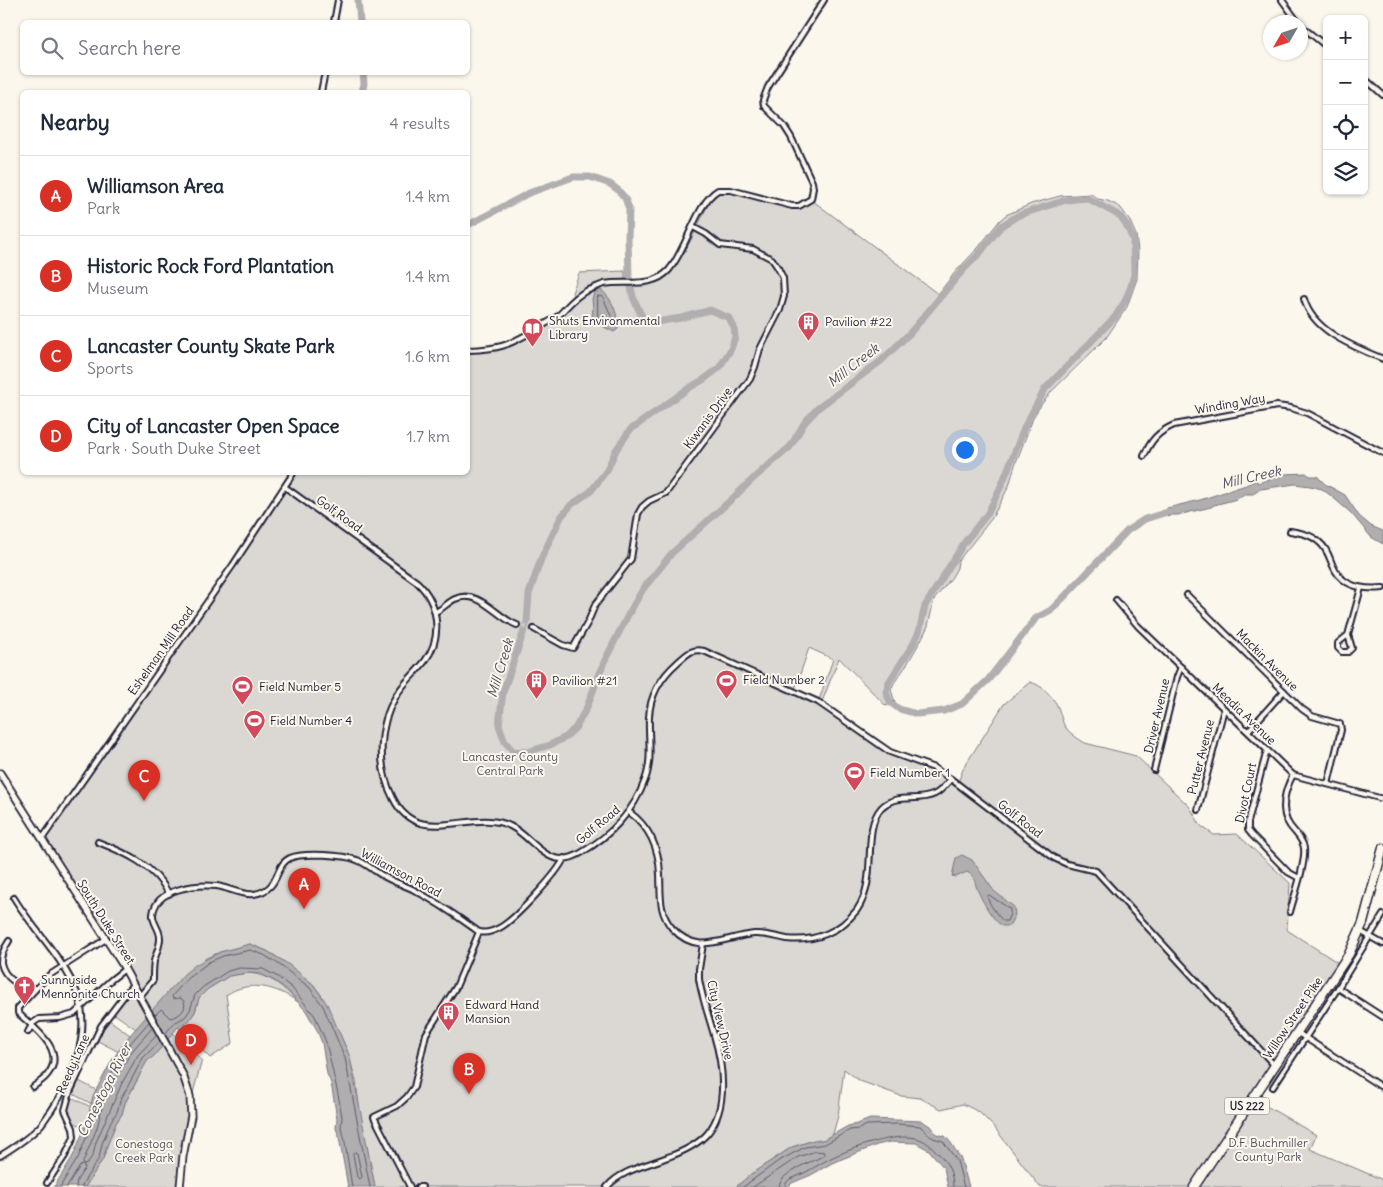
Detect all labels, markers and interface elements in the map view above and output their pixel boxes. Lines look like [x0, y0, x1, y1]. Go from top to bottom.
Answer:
north arrow [1263, 15, 1308, 60]
map controls [1323, 15, 1368, 195]
button: + [1323, 15, 1368, 60]
search box [20, 20, 470, 75]
icon: search [38, 34, 66, 62]
text: Search here [78, 36, 181, 60]
button: − [1323, 60, 1368, 105]
button: locate [1323, 105, 1368, 150]
text: Nearby [40, 109, 110, 136]
text: 4 results [389, 113, 450, 133]
button: layers [1323, 150, 1368, 195]
text: Williamson Area [87, 174, 224, 198]
text: A [51, 186, 61, 206]
text: 1.4 km [405, 186, 450, 206]
text: Park [87, 198, 120, 218]
text: Historic Rock Ford Plantation [87, 254, 334, 278]
text: B [51, 266, 61, 286]
text: 1.4 km [405, 266, 450, 286]
text: Museum [87, 278, 149, 298]
building icon: Pavilion #22 [797, 310, 821, 341]
place label: Shuts Environmental Library [549, 313, 660, 342]
place label: Pavilion #22 [825, 314, 892, 329]
library icon: Shuts Environmental Library [521, 316, 545, 347]
text: Lancaster County Skate Park [87, 334, 335, 358]
water label: Mill Creek [824, 339, 883, 391]
text: C [51, 346, 61, 366]
text: 1.6 km [405, 346, 450, 366]
text: Sports [87, 358, 133, 378]
street label: Kiwanis Drive [680, 384, 735, 452]
street label: Winding Way [1194, 390, 1266, 417]
text: City of Lancaster Open Space [87, 414, 340, 438]
text: D [50, 426, 62, 446]
text: 1.7 km [406, 426, 450, 446]
your location [952, 437, 978, 463]
text: Park · South Duke Street [87, 438, 261, 458]
water label: Mill Creek [1219, 461, 1283, 493]
street label: Golf Road [313, 492, 365, 535]
street label: Eshelman Mill Road [124, 604, 197, 698]
street label: Mackin Avenue [1233, 626, 1301, 694]
water label: Mill Creek [483, 636, 518, 700]
sports icon: Field Number 2 [715, 668, 739, 699]
building icon: Pavilion #21 [524, 669, 548, 700]
place label: Field Number 2 [743, 672, 825, 687]
place label: Pavilion #21 [552, 673, 617, 688]
sports icon: Field Number 5 [231, 675, 255, 706]
street label: Driver Avenue [1141, 677, 1172, 755]
place label: Field Number 5 [259, 679, 341, 694]
street label: Meadia Avenue [1209, 680, 1279, 748]
sports icon: Field Number 4 [242, 709, 266, 740]
place label: Field Number 4 [270, 713, 352, 728]
street label: Putter Avenue [1184, 718, 1217, 796]
park label: Lancaster County Central Park [462, 749, 558, 778]
pin: C [128, 760, 160, 801]
sports icon: Field Number 1 [842, 761, 866, 792]
street label: Divot Court [1232, 761, 1259, 824]
place label: Field Number 1 [870, 765, 950, 780]
street label: Golf Road [995, 796, 1046, 841]
street label: Golf Road [573, 802, 623, 847]
street label: Williamson Road [358, 845, 444, 900]
pin: A [288, 868, 320, 909]
street label: South Duke Street [74, 877, 139, 967]
place label: Sunnyside Mennonite Church [41, 972, 140, 1001]
street label: Willow Street Pike [1260, 974, 1325, 1061]
church icon: Sunnyside Mennonite Church [13, 975, 37, 1006]
street label: City View Drive [704, 978, 737, 1061]
place label: Edward Hand Mansion [465, 997, 539, 1026]
building icon: Edward Hand Mansion [437, 1000, 461, 1031]
pin: D [175, 1024, 207, 1065]
street label: Reedy Lane [53, 1032, 92, 1096]
water label: Conestoga River [73, 1038, 136, 1140]
pin: B [453, 1053, 485, 1094]
road number: US 222 [1224, 1098, 1270, 1114]
park label: D.F. Buchmiller County Park [1228, 1135, 1308, 1164]
park label: Conestoga Creek Park [114, 1136, 174, 1165]

